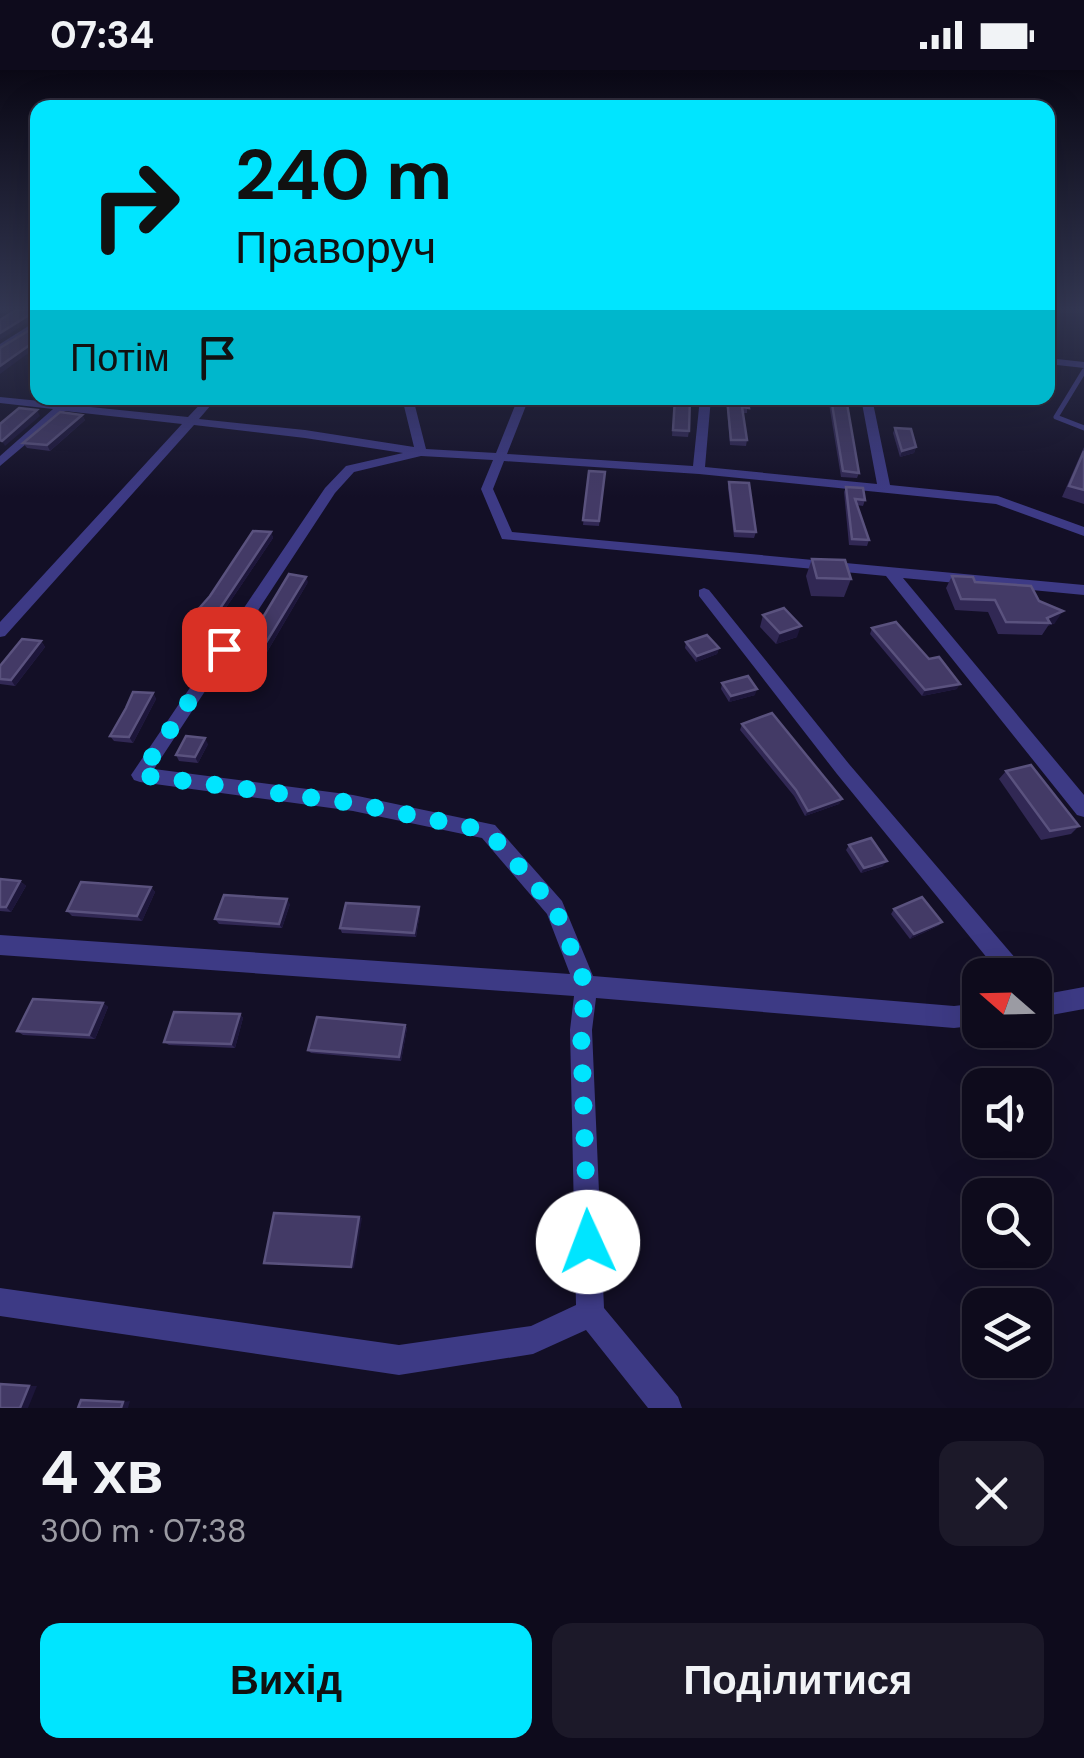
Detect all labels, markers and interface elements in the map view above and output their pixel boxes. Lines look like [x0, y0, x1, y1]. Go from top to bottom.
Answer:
text: 07:34 [50, 10, 154, 60]
text: 240 m [235, 130, 452, 221]
icon: right [70, 140, 200, 270]
text: Праворуч [235, 218, 436, 277]
icon: arrive [190, 330, 245, 385]
text: Потім [70, 333, 170, 383]
pin [182, 607, 267, 692]
icon: arrive [197, 622, 252, 677]
north arrow [962, 958, 1052, 1048]
map controls [962, 958, 1052, 1378]
button: sound [962, 1068, 1052, 1158]
button: search [962, 1178, 1052, 1268]
position arrow [536, 1190, 640, 1294]
button: layers [962, 1288, 1052, 1378]
text: 4 хв [40, 1433, 163, 1512]
button: close [939, 1441, 1044, 1546]
text: 300 m · 07:38 [40, 1510, 246, 1552]
button: Вихід [40, 1623, 532, 1738]
button: Поділитися [552, 1623, 1044, 1738]

